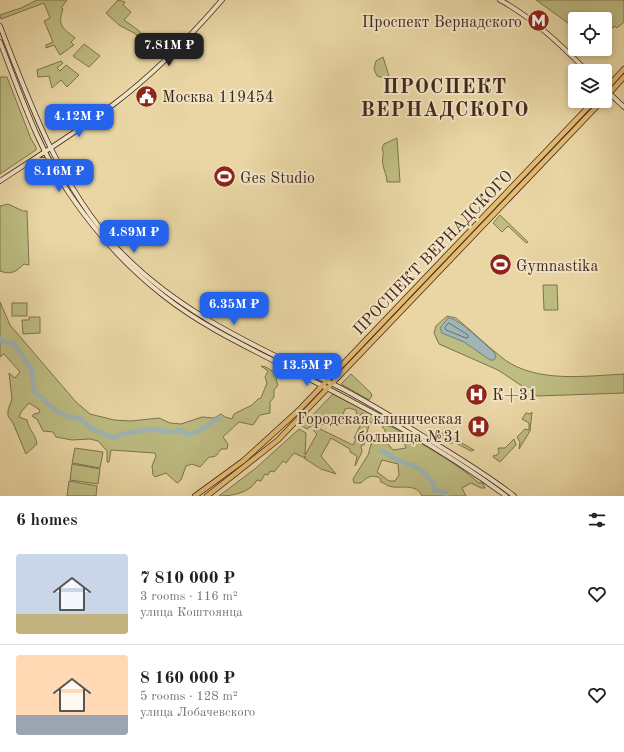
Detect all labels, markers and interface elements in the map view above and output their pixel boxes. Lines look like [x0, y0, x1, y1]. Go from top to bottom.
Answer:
metro station icon: Проспект Вернадского [525, 8, 551, 34]
map controls [568, 12, 612, 108]
button: locate [568, 12, 612, 56]
place label: Проспект Вернадского [362, 15, 522, 31]
pin: 7.81M ₽ [132, 33, 206, 67]
text: 7.81M ₽ [144, 39, 194, 52]
button: layers [568, 64, 612, 108]
district label: ПРОСПЕКТ ВЕРНАДСКОГО [361, 78, 529, 121]
public building icon: Москва 119454 [134, 83, 160, 109]
place label: Москва 119454 [162, 90, 274, 106]
pin: 4.12M ₽ [42, 104, 116, 138]
text: 4.12M ₽ [54, 110, 104, 123]
pin: 8.16M ₽ [22, 159, 96, 193]
sports icon: Ges Studio [212, 164, 238, 190]
text: 8.16M ₽ [34, 165, 84, 178]
street label: ПРОСПЕКТ ВЕРНАДСКОГО [351, 168, 516, 339]
place label: Ges Studio [240, 171, 315, 187]
pin: 4.89M ₽ [97, 220, 171, 254]
text: 4.89M ₽ [109, 226, 159, 239]
sports icon: Gymnastika [487, 252, 513, 278]
place label: Gymnastika [516, 259, 598, 275]
pin: 6.35M ₽ [197, 292, 271, 326]
text: 6.35M ₽ [209, 298, 259, 311]
pin: 13.5M ₽ [270, 353, 344, 387]
text: 13.5M ₽ [282, 359, 332, 372]
hospital icon: К+31 [463, 381, 489, 407]
place label: К+31 [492, 388, 537, 404]
place label: Городская клиническая больница №31 [297, 412, 462, 446]
hospital icon: Городская клиническая больница №31 [465, 414, 491, 440]
icon: filters [586, 509, 608, 531]
text: 6 homes [16, 512, 78, 529]
icon: home [48, 570, 96, 618]
text: 7 810 000 ₽ [140, 570, 235, 587]
icon: heart [586, 583, 608, 605]
text: 3 rooms · 116 m² [140, 590, 238, 603]
text: улица Коштоянца [140, 606, 243, 619]
text: 8 160 000 ₽ [140, 670, 235, 687]
icon: home [48, 671, 96, 719]
icon: heart [586, 684, 608, 706]
text: 5 rooms · 128 m² [140, 690, 238, 703]
text: улица Лобачевского [140, 706, 255, 719]

